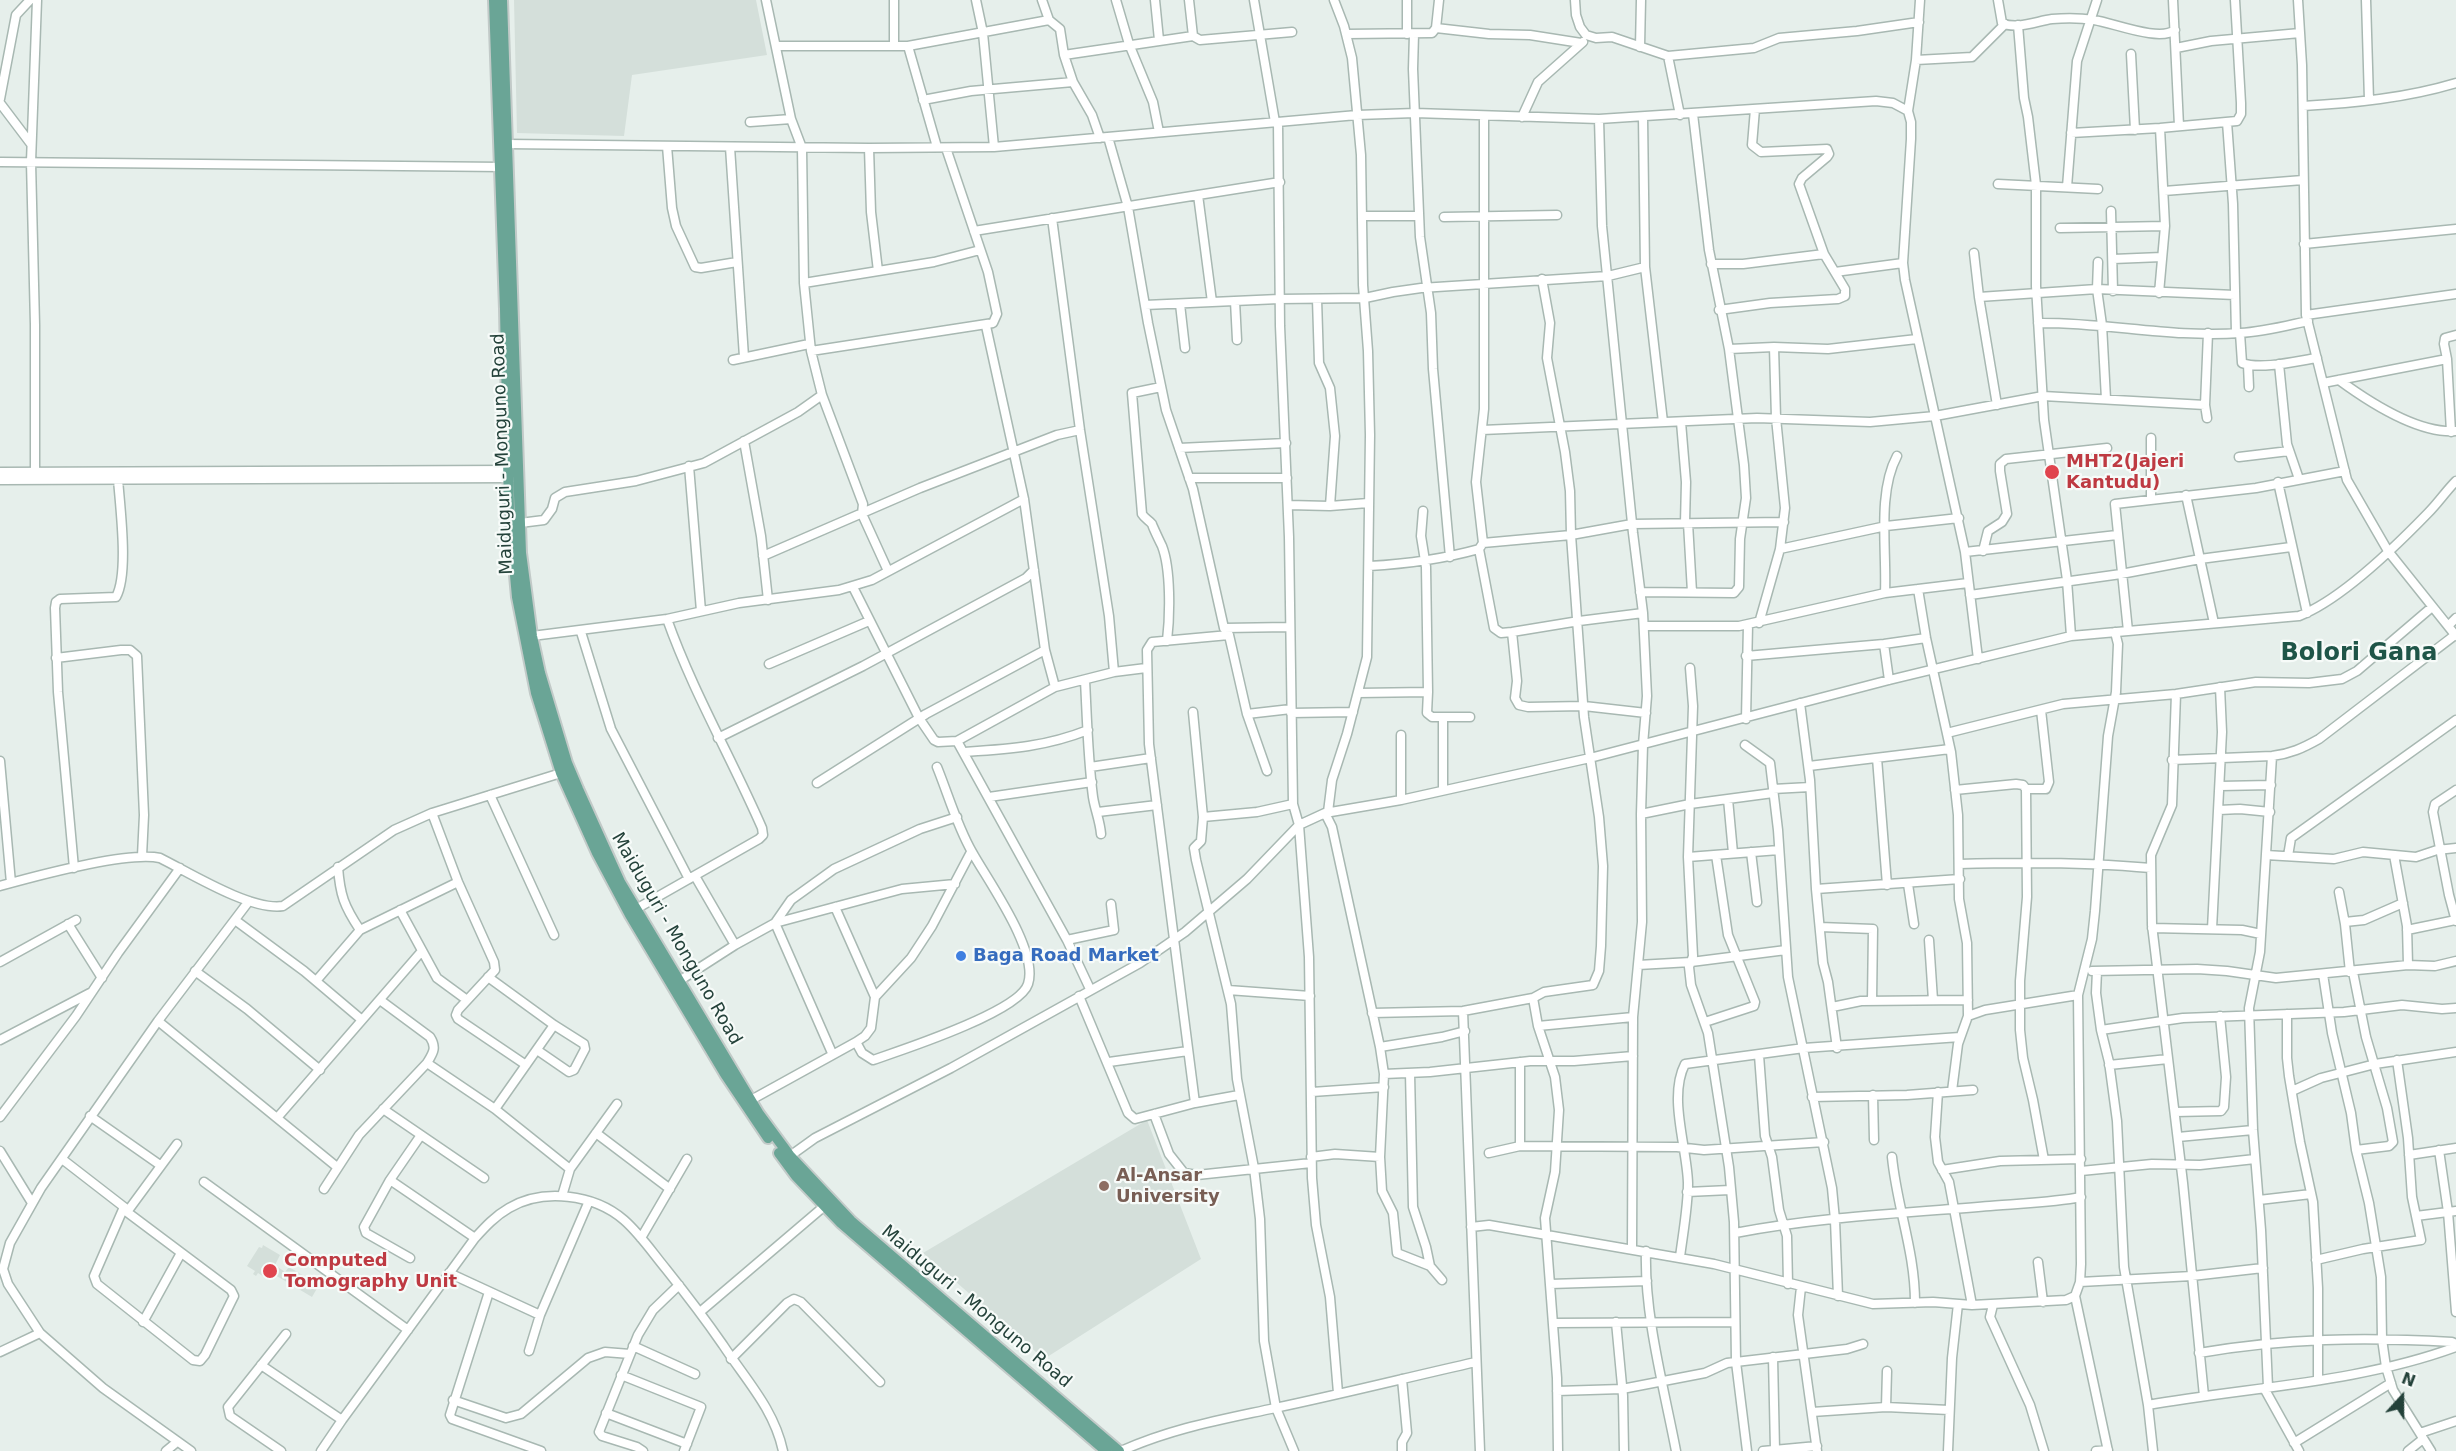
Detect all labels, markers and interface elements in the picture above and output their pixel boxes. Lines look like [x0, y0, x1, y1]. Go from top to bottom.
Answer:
street label: Maiduguri - Monguno Road [488, 333, 518, 575]
place label: MHT2(Jajeri Kantudu) [2066, 451, 2184, 494]
marker: MHT2(Jajeri Kantudu) [2043, 463, 2061, 481]
district label: Bolori Gana [2280, 640, 2438, 668]
street label: Maiduguri - Monguno Road [606, 829, 746, 1049]
place label: Baga Road Market [973, 945, 1159, 967]
marker: Baga Road Market [954, 949, 968, 963]
place label: Al-Ansar University [1116, 1165, 1220, 1208]
marker: Al-Ansar University [1097, 1179, 1111, 1193]
street label: Maiduguri - Monguno Road [876, 1221, 1076, 1393]
place label: Computed Tomography Unit [284, 1250, 457, 1292]
marker: Computed Tomography Unit [261, 1262, 279, 1280]
north arrow [2372, 1367, 2432, 1427]
text: N [2399, 1368, 2418, 1391]

